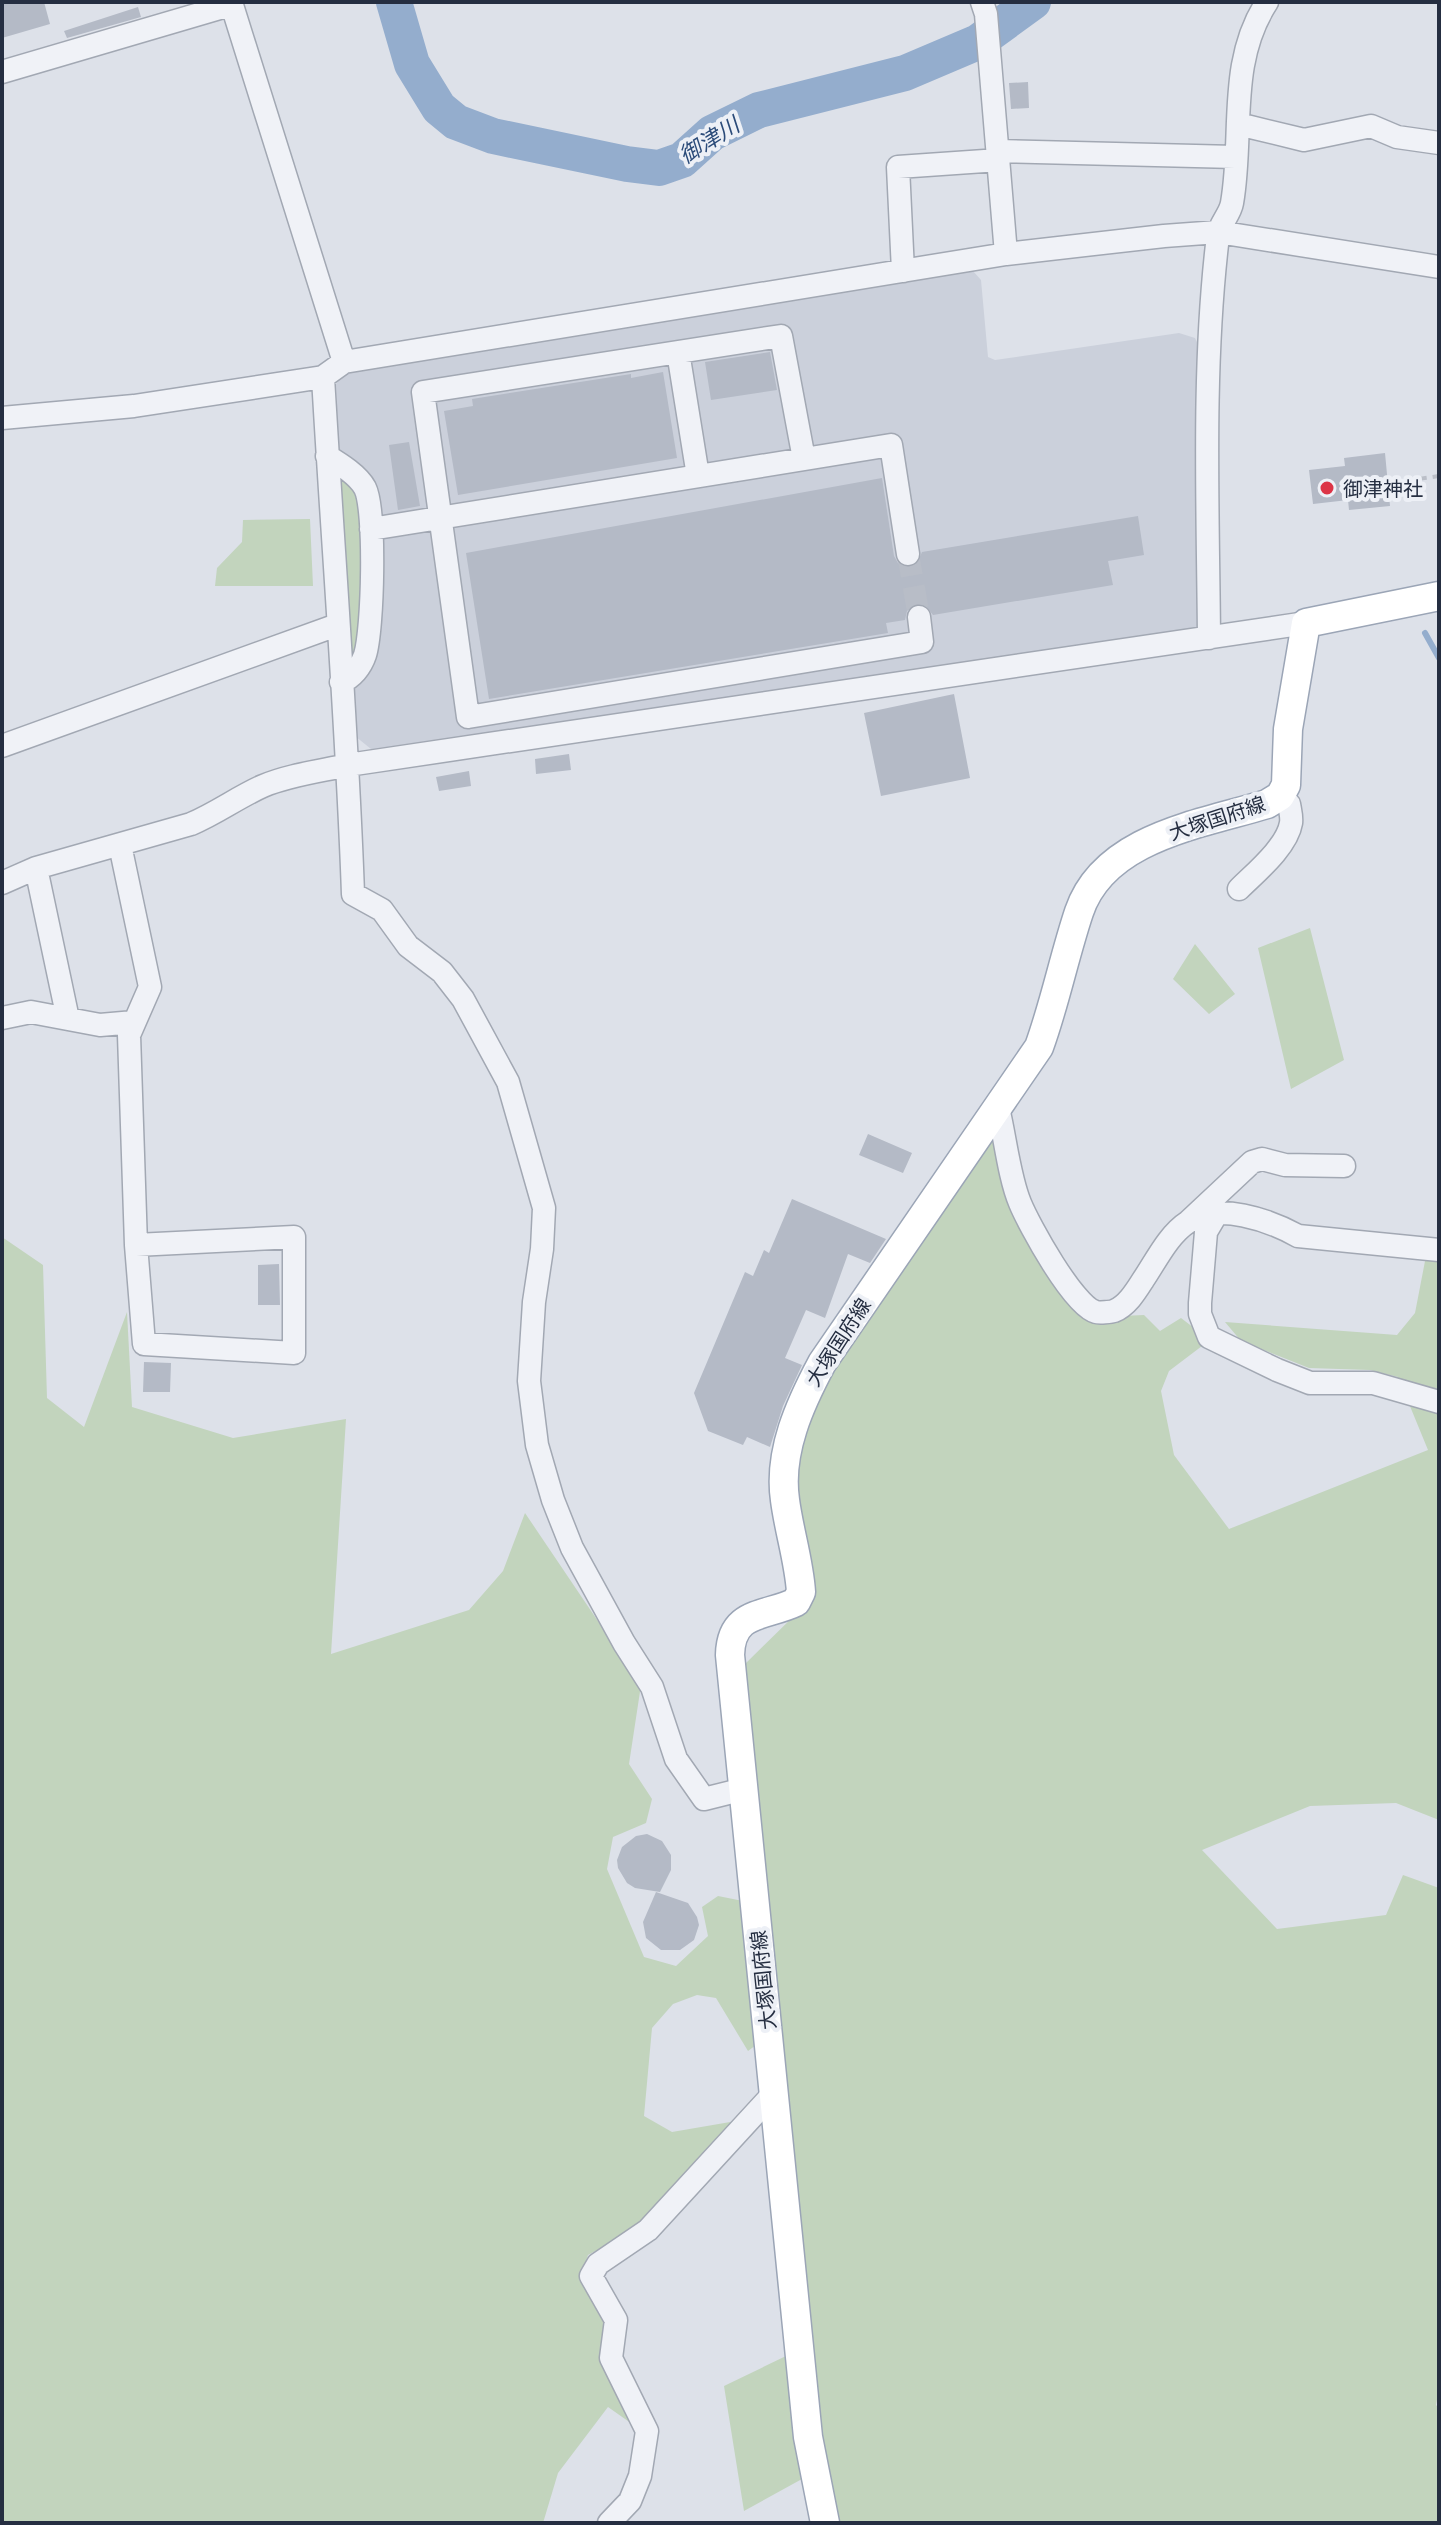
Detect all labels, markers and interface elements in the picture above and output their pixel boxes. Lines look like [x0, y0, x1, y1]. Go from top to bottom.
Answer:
water label: 御津川 [674, 110, 746, 169]
place label: 御津神社 [1343, 477, 1423, 500]
marker: 御津神社 [1318, 479, 1336, 497]
street label: 大塚国府線 [1166, 792, 1268, 844]
street label: 大塚国府線 [801, 1294, 875, 1390]
street label: 大塚国府線 [746, 1929, 780, 2031]

